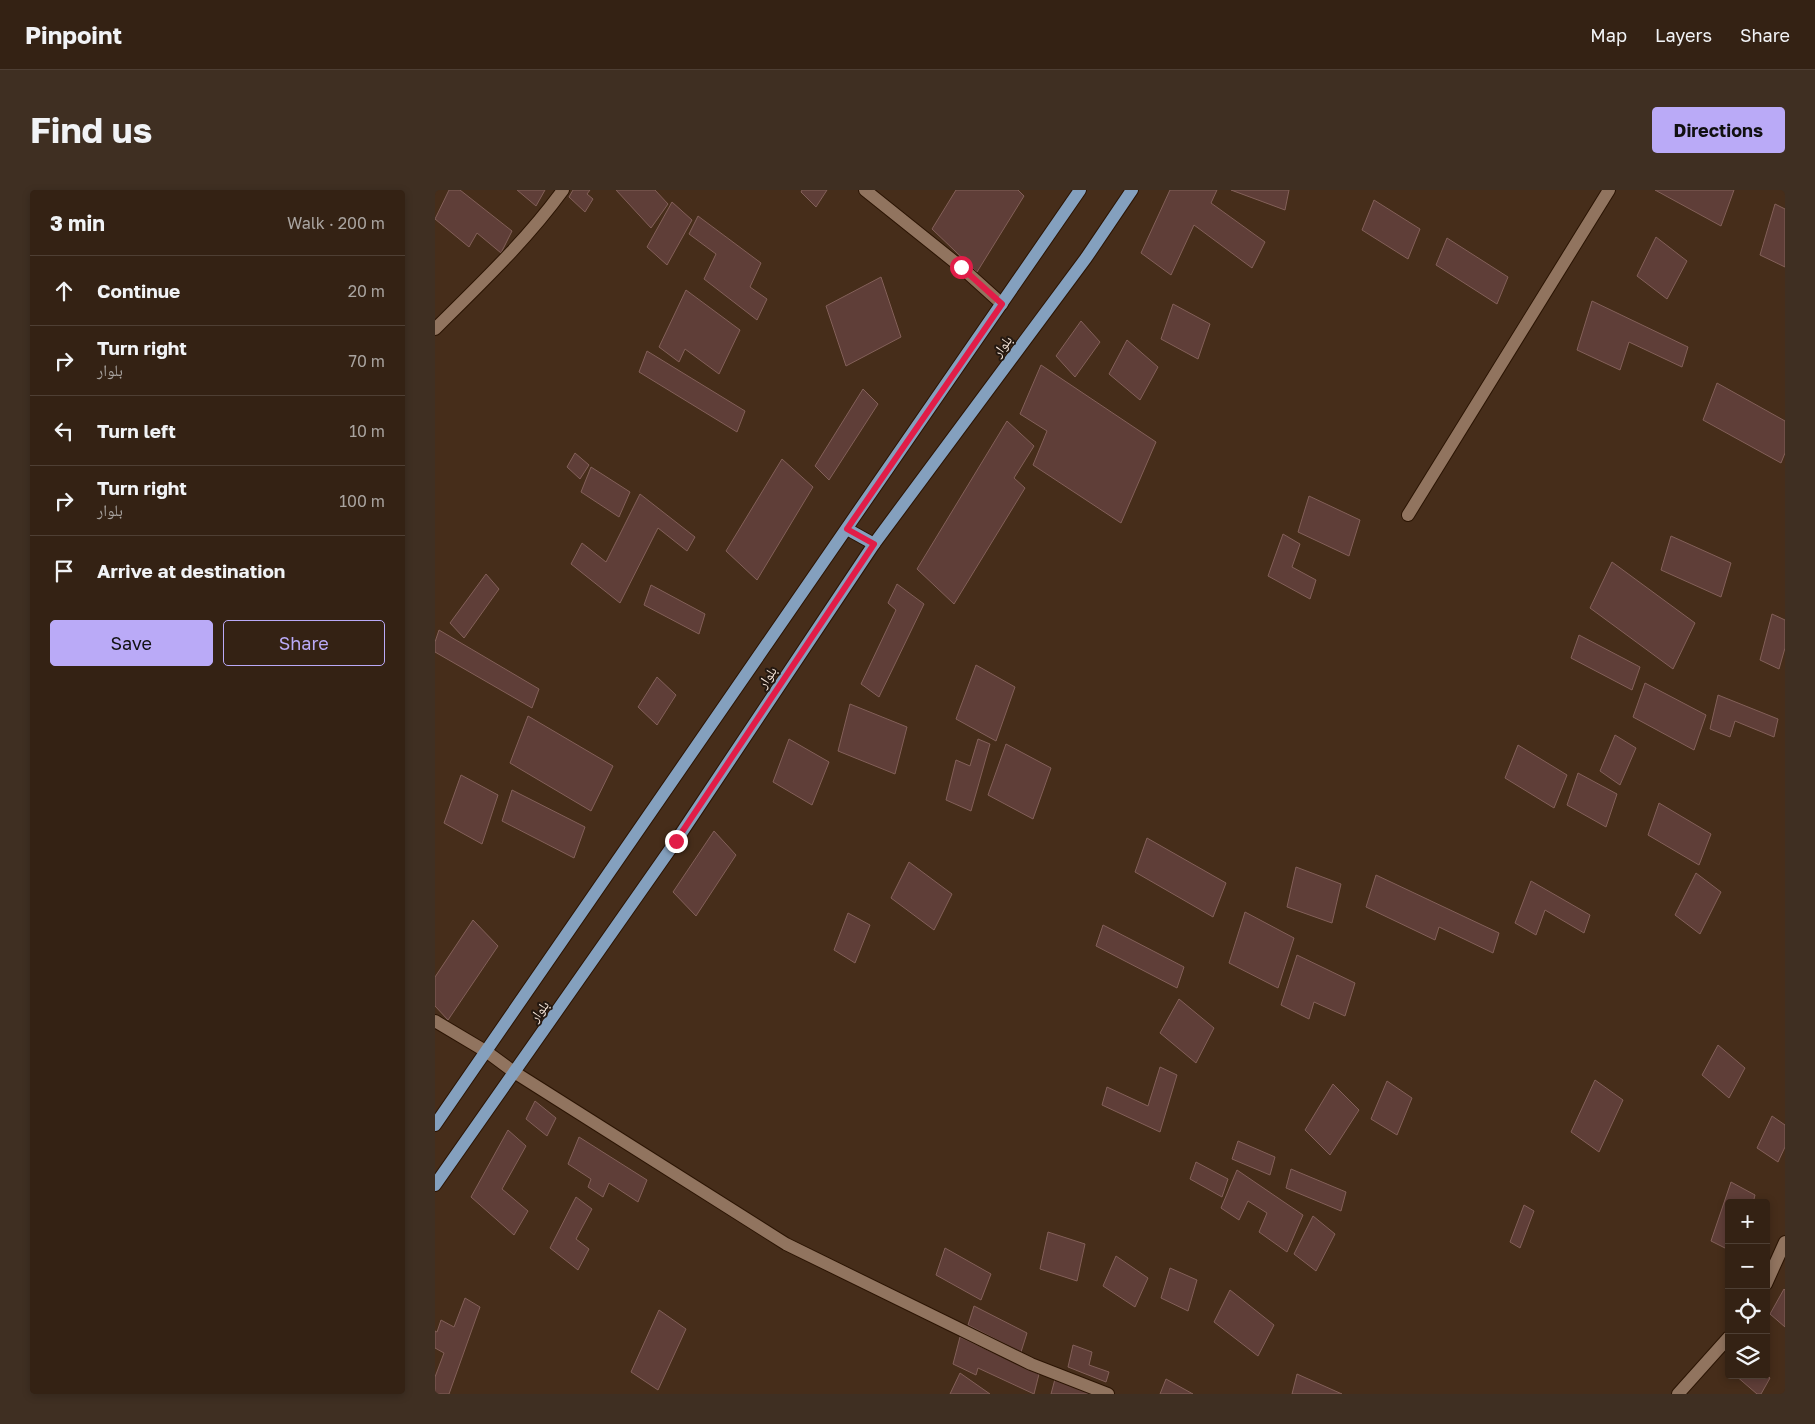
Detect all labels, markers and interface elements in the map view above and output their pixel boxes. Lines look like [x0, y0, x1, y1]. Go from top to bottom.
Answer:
text: Pinpoint [25, 20, 122, 49]
text: Map [1590, 24, 1627, 46]
text: Layers [1655, 24, 1712, 46]
text: Share [1740, 24, 1790, 46]
button: Directions [1652, 107, 1785, 153]
text: Find us [30, 109, 152, 151]
text: 3 min [50, 210, 105, 236]
text: Walk · 200 m [287, 213, 385, 233]
route start [950, 256, 973, 279]
icon: ahead [50, 277, 78, 305]
text: Continue [97, 279, 180, 302]
text: 20 m [348, 281, 385, 301]
street label: بلوار [987, 331, 1016, 361]
text: Turn right [97, 336, 187, 359]
icon: right [50, 347, 78, 375]
text: 70 m [348, 351, 385, 371]
text: بلوار [97, 360, 123, 380]
icon: left [50, 417, 78, 445]
text: Turn left [97, 419, 176, 442]
text: 10 m [349, 421, 385, 441]
text: Turn right [97, 476, 187, 499]
icon: right [50, 487, 78, 515]
text: 100 m [339, 491, 385, 511]
text: بلوار [97, 500, 123, 520]
icon: arrive [50, 557, 78, 585]
text: Arrive at destination [97, 559, 285, 582]
button: Save [50, 620, 213, 666]
button: Share [223, 620, 385, 666]
street label: بلوار [753, 662, 781, 692]
route end [665, 830, 688, 853]
street label: بلوار [524, 996, 553, 1026]
map controls [1725, 1199, 1770, 1379]
button: + [1725, 1199, 1770, 1244]
button: − [1725, 1244, 1770, 1289]
button: locate [1725, 1289, 1770, 1334]
button: layers [1725, 1334, 1770, 1379]

